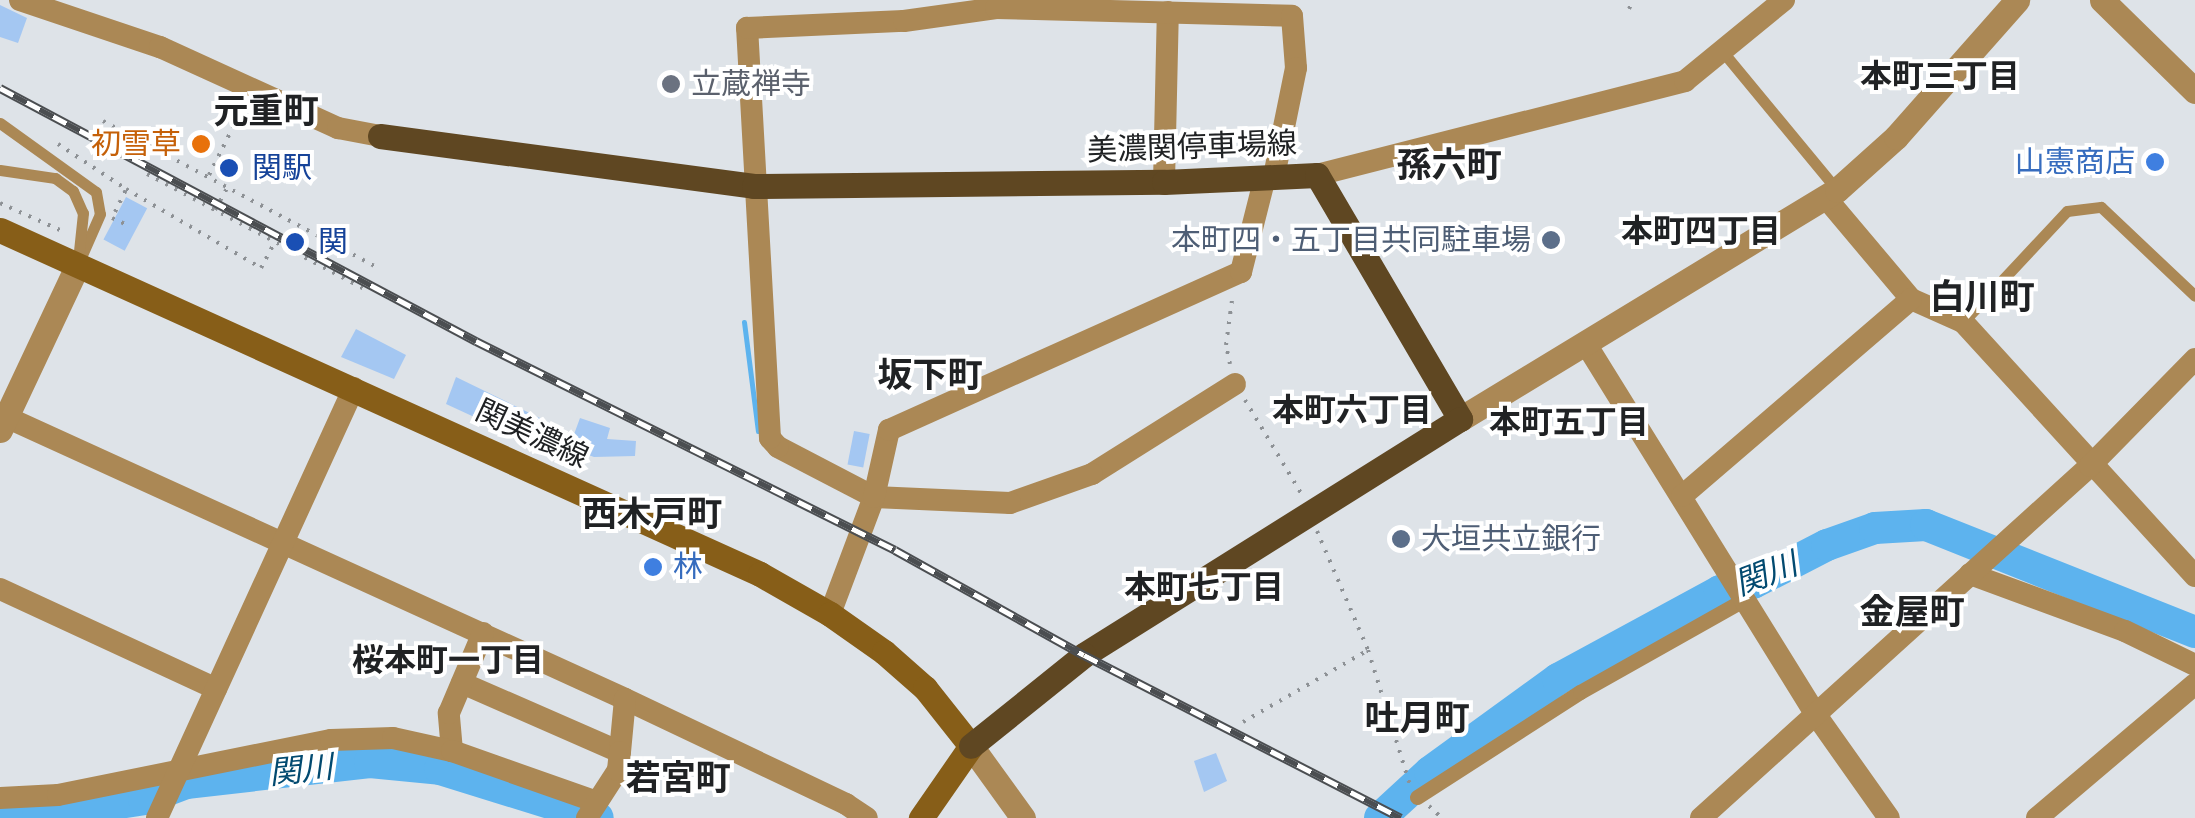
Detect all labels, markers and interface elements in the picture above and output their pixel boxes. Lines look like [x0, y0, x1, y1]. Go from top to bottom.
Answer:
district label: 本町三丁目 [1860, 57, 2020, 95]
place label: 立蔵禅寺 [691, 66, 811, 102]
marker: 立蔵禅寺 [660, 73, 682, 95]
district label: 元重町 [214, 90, 318, 132]
street label: 美濃関停車場線 [1086, 125, 1298, 169]
place label: 初雪草 [91, 126, 181, 162]
marker: 初雪草 [190, 133, 212, 155]
district label: 孫六町 [1397, 144, 1501, 186]
place label: 山憲商店 [2015, 144, 2135, 180]
place label: 関駅 [252, 150, 312, 186]
marker: 山憲商店 [2144, 151, 2166, 173]
marker: 関駅 [216, 155, 242, 181]
district label: 本町四丁目 [1621, 212, 1781, 250]
place label: 本町四・五丁目共同駐車場 [1171, 222, 1531, 258]
place label: 関 [318, 224, 348, 260]
marker: 関 [282, 229, 308, 255]
marker: 本町四・五丁目共同駐車場 [1540, 229, 1562, 251]
district label: 白川町 [1930, 276, 2034, 318]
district label: 坂下町 [878, 354, 982, 396]
district label: 本町六丁目 [1272, 391, 1432, 429]
street label: 関美濃線 [470, 392, 594, 476]
district label: 本町五丁目 [1489, 403, 1649, 441]
district label: 西木戸町 [582, 493, 722, 535]
place label: 大垣共立銀行 [1421, 521, 1601, 557]
marker: 大垣共立銀行 [1390, 528, 1412, 550]
water label: 関川 [1729, 545, 1803, 603]
place label: 林 [673, 549, 703, 585]
marker: 林 [642, 556, 664, 578]
district label: 本町七丁目 [1124, 568, 1284, 606]
district label: 金屋町 [1860, 591, 1964, 633]
district label: 桜本町一丁目 [352, 641, 544, 679]
district label: 吐月町 [1365, 697, 1469, 739]
water label: 関川 [267, 748, 335, 792]
district label: 若宮町 [626, 757, 730, 799]

